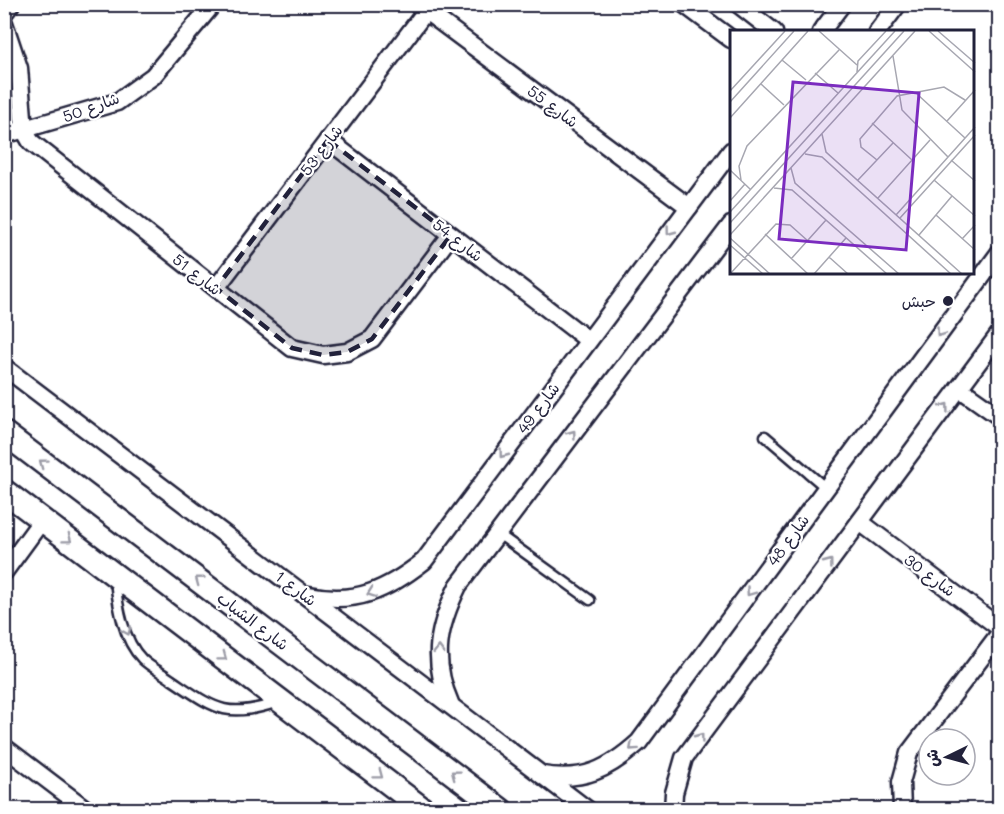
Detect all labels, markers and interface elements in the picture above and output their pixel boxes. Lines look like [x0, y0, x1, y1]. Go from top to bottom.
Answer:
inset map [730, 30, 974, 274]
street label: شارع 55 [522, 80, 583, 133]
street label: شارع 50 [60, 87, 123, 128]
street label: شارع 53 [295, 120, 348, 181]
street label: شارع 54 [428, 213, 488, 267]
one-way arrow [667, 225, 678, 236]
street label: شارع 51 [167, 248, 226, 301]
place label: حبش [902, 290, 936, 311]
marker: حبش [941, 294, 955, 308]
one-way arrow [936, 326, 947, 337]
street label: شارع 49 [512, 378, 565, 439]
one-way arrow [938, 402, 949, 413]
one-way arrow [565, 430, 576, 441]
one-way arrow [499, 448, 510, 459]
one-way arrow [39, 459, 50, 470]
street label: شارع 48 [762, 510, 815, 571]
one-way arrow [61, 532, 72, 543]
street label: شارع 30 [899, 548, 960, 602]
one-way arrow [822, 559, 833, 570]
street label: شارع 1 [270, 565, 321, 612]
one-way arrow [194, 577, 205, 588]
one-way arrow [366, 585, 377, 598]
one-way arrow [746, 585, 757, 596]
street label: شارع الشباب [212, 587, 293, 656]
one-way arrow [120, 625, 132, 636]
one-way arrow [433, 646, 445, 655]
one-way arrow [217, 650, 228, 661]
north arrow [917, 727, 977, 787]
one-way arrow [693, 732, 704, 743]
one-way arrow [629, 740, 640, 751]
text: ش [920, 749, 943, 768]
one-way arrow [372, 767, 383, 778]
one-way arrow [450, 770, 461, 781]

